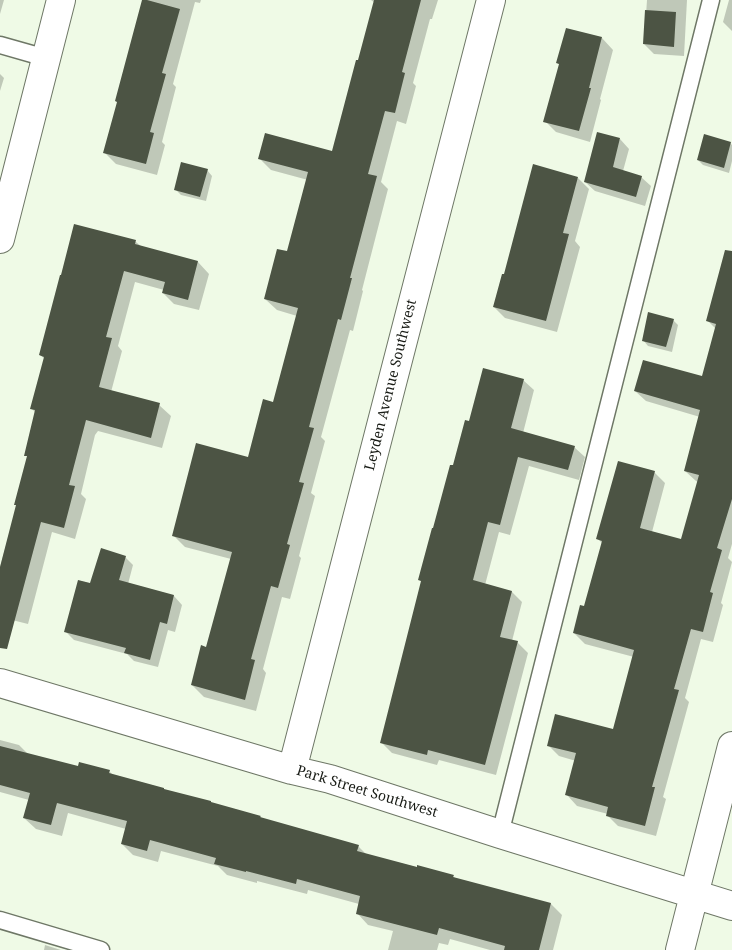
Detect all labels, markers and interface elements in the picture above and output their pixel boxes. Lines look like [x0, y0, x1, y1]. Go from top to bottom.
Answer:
street label: Leyden Avenue Southwest [362, 298, 420, 472]
street label: Park Street Southwest [294, 763, 440, 821]

